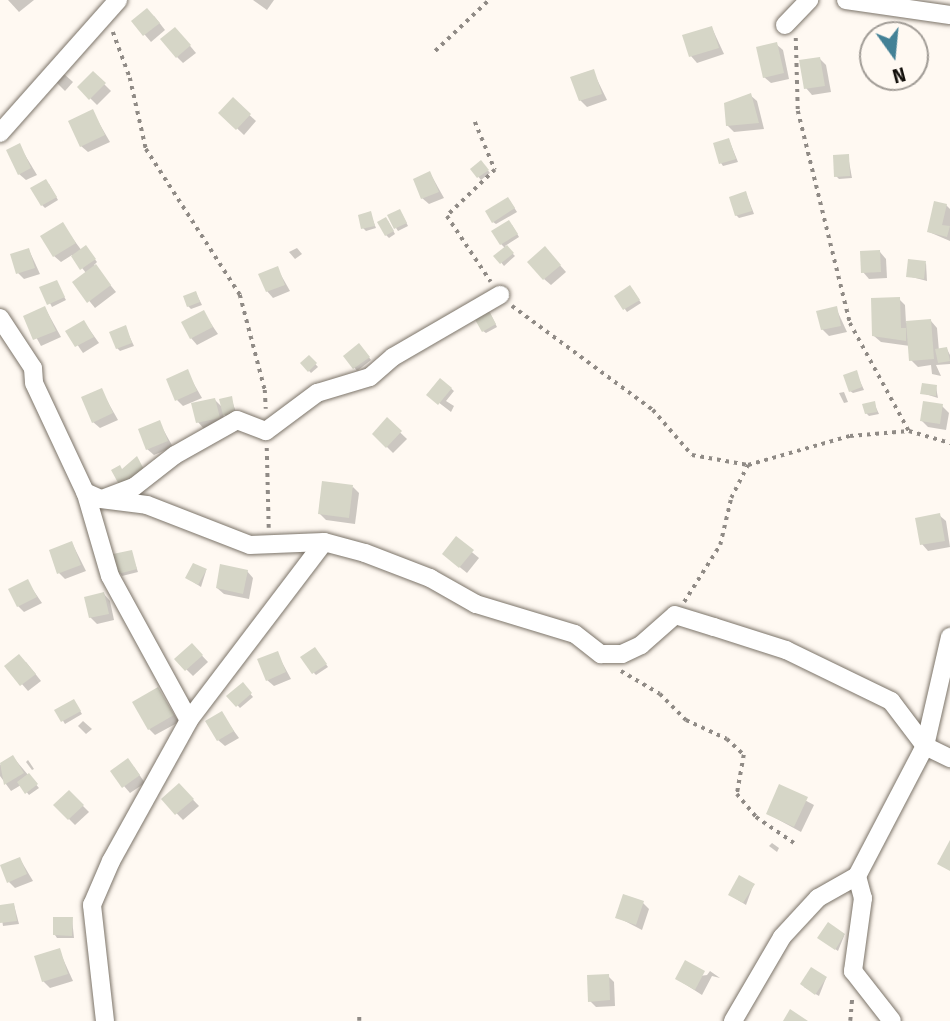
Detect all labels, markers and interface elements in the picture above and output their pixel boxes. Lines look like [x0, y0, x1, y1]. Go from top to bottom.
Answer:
north arrow [859, 21, 929, 91]
text: N [890, 62, 908, 88]

